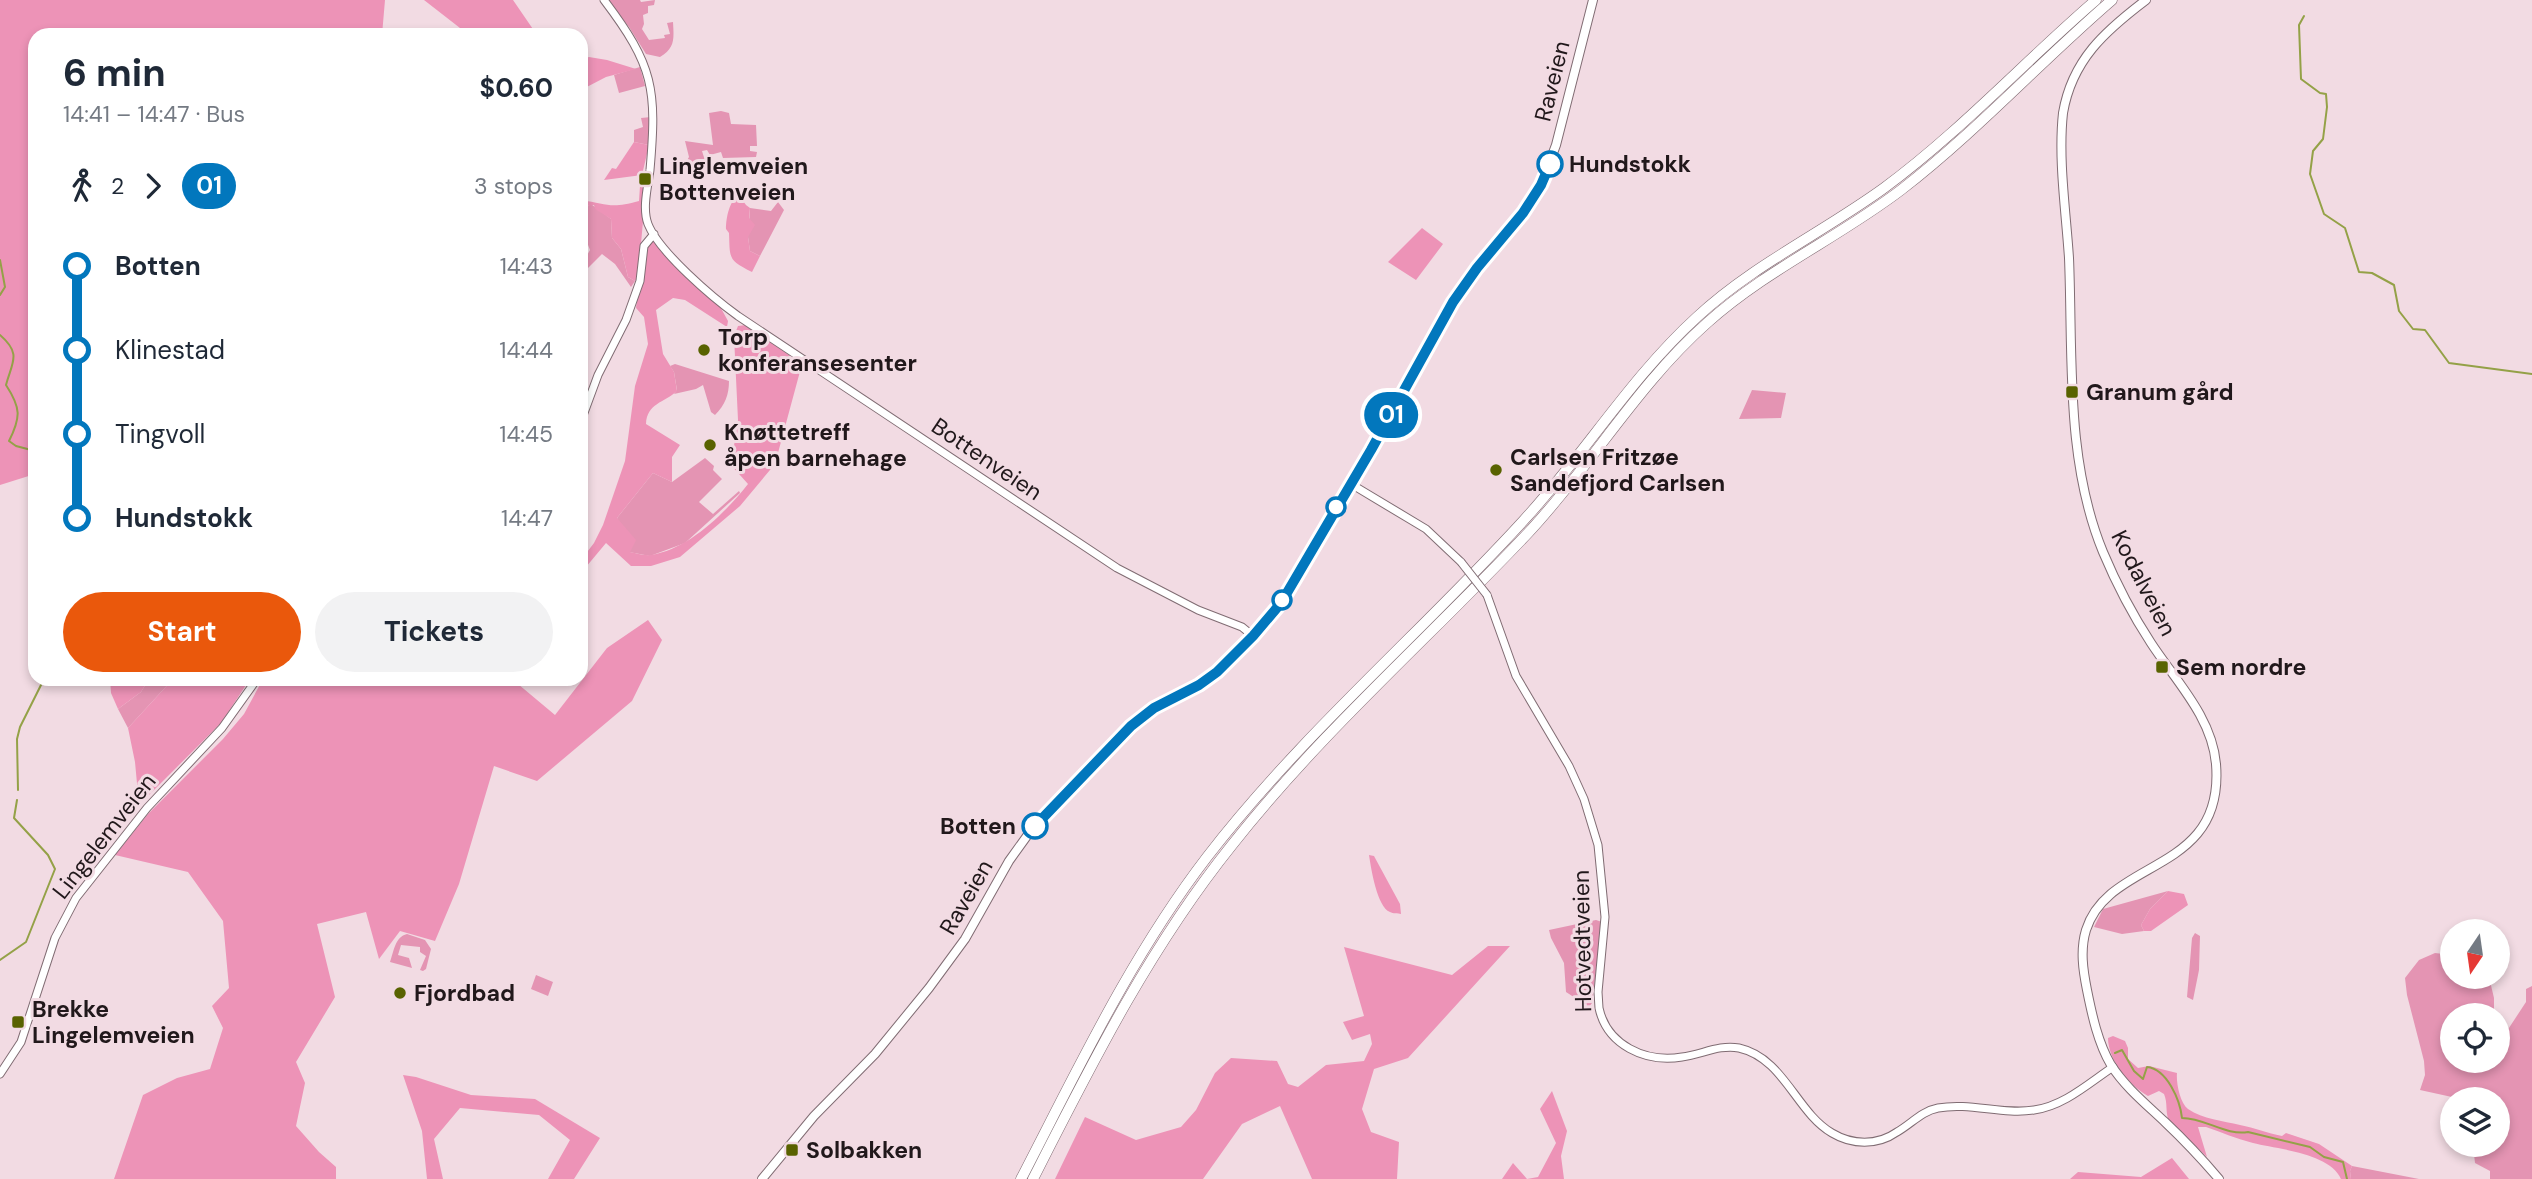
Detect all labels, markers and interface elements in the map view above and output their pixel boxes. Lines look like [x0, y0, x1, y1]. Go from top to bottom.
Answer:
street label: Raveien [1528, 38, 1576, 124]
text: 6 min [63, 48, 166, 98]
text: $0.60 [479, 71, 553, 105]
text: 14:41 – 14:47 · Bus [63, 99, 245, 129]
place label: Hundstokk [1569, 149, 1691, 179]
place label: Linglemveien Bottenveien [659, 151, 808, 207]
marker: Hundstokk [1537, 151, 1563, 177]
icon: walk [63, 167, 101, 205]
icon: forward [134, 167, 172, 205]
text: 01 [196, 170, 222, 201]
text: 2 [111, 171, 124, 201]
text: 3 stops [474, 171, 553, 201]
marker: Linglemveien Bottenveien [637, 171, 653, 187]
text: Botten [115, 249, 201, 283]
text: 14:43 [500, 251, 553, 281]
place label: Torp konferansesenter [718, 322, 917, 378]
text: Klinestad [115, 333, 225, 367]
text: 14:44 [499, 335, 553, 365]
marker: Torp konferansesenter [696, 342, 712, 358]
place label: Granum gård [2086, 377, 2234, 407]
marker: Granum gård [2064, 384, 2080, 400]
line badge: 01 [1360, 392, 1422, 438]
text: 01 [1378, 399, 1404, 430]
street label: Bottenveien [926, 411, 1048, 507]
text: Tingvoll [115, 417, 205, 451]
place label: Knøttetreff åpen barnehage [724, 417, 907, 473]
text: 14:45 [499, 419, 553, 449]
marker: Knøttetreff åpen barnehage [702, 437, 718, 453]
place label: Carlsen Fritzøe Sandefjord Carlsen [1510, 442, 1725, 498]
marker: Carlsen Fritzøe Sandefjord Carlsen [1488, 462, 1504, 478]
unlabelled marker [1326, 497, 1346, 517]
text: Hundstokk [115, 501, 253, 535]
text: 14:47 [501, 503, 553, 533]
street label: Kodalveien [2105, 525, 2183, 641]
unlabelled marker [1272, 590, 1292, 610]
button: Start [63, 592, 301, 672]
button: Tickets [315, 592, 553, 672]
place label: Sem nordre [2176, 652, 2306, 682]
marker: Sem nordre [2154, 659, 2170, 675]
street label: Lingelemveien [46, 767, 162, 905]
place label: Botten [940, 811, 1016, 841]
marker: Botten [1022, 813, 1048, 839]
street label: Raveien [933, 854, 999, 940]
street label: Hotvedtveien [1566, 870, 1598, 1012]
north arrow [2440, 919, 2510, 989]
map controls [2440, 919, 2510, 1157]
place label: Fjordbad [414, 978, 515, 1008]
marker: Fjordbad [392, 985, 408, 1001]
place label: Brekke Lingelemveien [32, 994, 195, 1050]
button: locate [2440, 1003, 2510, 1073]
marker: Brekke Lingelemveien [10, 1014, 26, 1030]
button: layers [2440, 1087, 2510, 1157]
place label: Solbakken [806, 1135, 922, 1165]
marker: Solbakken [784, 1142, 800, 1158]

